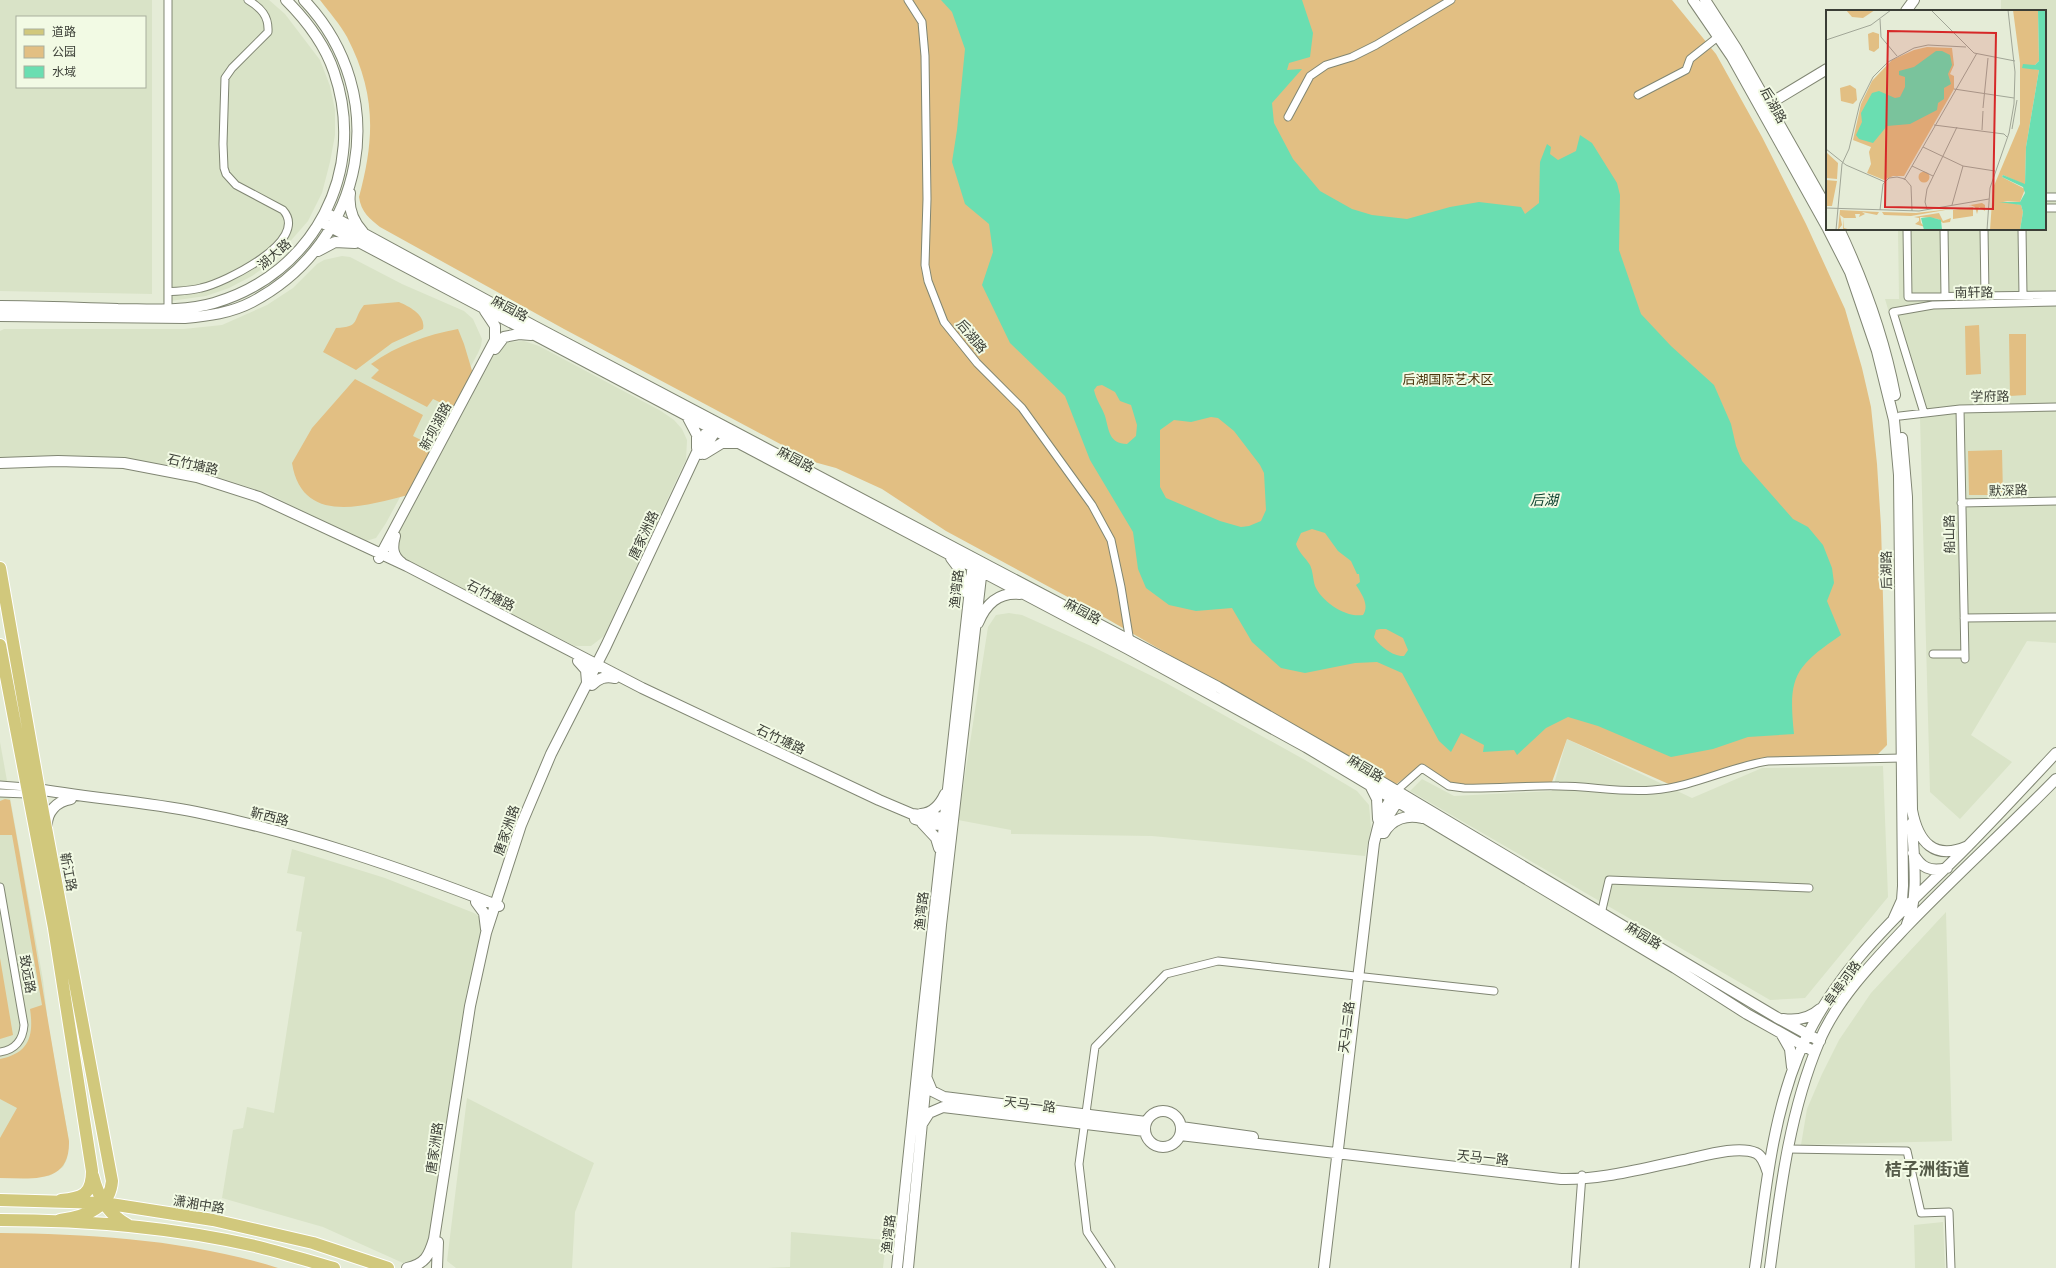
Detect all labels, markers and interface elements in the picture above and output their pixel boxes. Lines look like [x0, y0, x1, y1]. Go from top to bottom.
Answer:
inset map [1826, 10, 2046, 230]
legend [16, 16, 146, 88]
text: 道路 [52, 23, 76, 40]
text: 公园 [52, 43, 76, 60]
text: 水域 [52, 63, 76, 80]
street label: 后湖路 [1757, 84, 1791, 126]
street label: 湖大路 [253, 234, 295, 274]
street label: 南轩路 [1954, 283, 1994, 301]
street label: 麻园路 [489, 291, 531, 325]
street label: 后湖路 [953, 315, 991, 357]
park label: 后湖国际艺术区 [1402, 370, 1494, 388]
street label: 学府路 [1970, 387, 2010, 405]
street label: 新坝湖路 [415, 399, 455, 453]
street label: 麻园路 [775, 442, 817, 476]
street label: 石竹塘路 [166, 449, 220, 479]
street label: 默深路 [1988, 480, 2028, 500]
water label: 后湖 [1530, 490, 1560, 509]
street label: 唐家洲路 [624, 508, 662, 562]
street label: 船山路 [1940, 514, 1958, 554]
street label: 后湖路 [1877, 550, 1895, 590]
street label: 渔湾路 [945, 569, 967, 609]
street label: 石竹塘路 [464, 575, 518, 615]
street label: 麻园路 [1062, 594, 1104, 628]
street label: 石竹塘路 [754, 720, 808, 758]
street label: 麻园路 [1345, 750, 1387, 786]
street label: 唐家洲路 [489, 802, 523, 858]
street label: 靳西路 [249, 803, 291, 829]
street label: 靳江路 [56, 851, 82, 893]
street label: 渔湾路 [910, 891, 932, 931]
street label: 麻园路 [1623, 917, 1665, 953]
street label: 致远路 [16, 953, 40, 995]
street label: 阜埠河路 [1819, 957, 1865, 1009]
street label: 天马二路 [1334, 1000, 1358, 1054]
street label: 天马一路 [1003, 1092, 1057, 1116]
street label: 唐家洲路 [421, 1121, 447, 1175]
street label: 天马一路 [1456, 1145, 1510, 1169]
district label: 桔子洲街道 [1885, 1157, 1970, 1180]
street label: 潇湘中路 [172, 1191, 226, 1217]
street label: 渔湾路 [877, 1214, 899, 1254]

